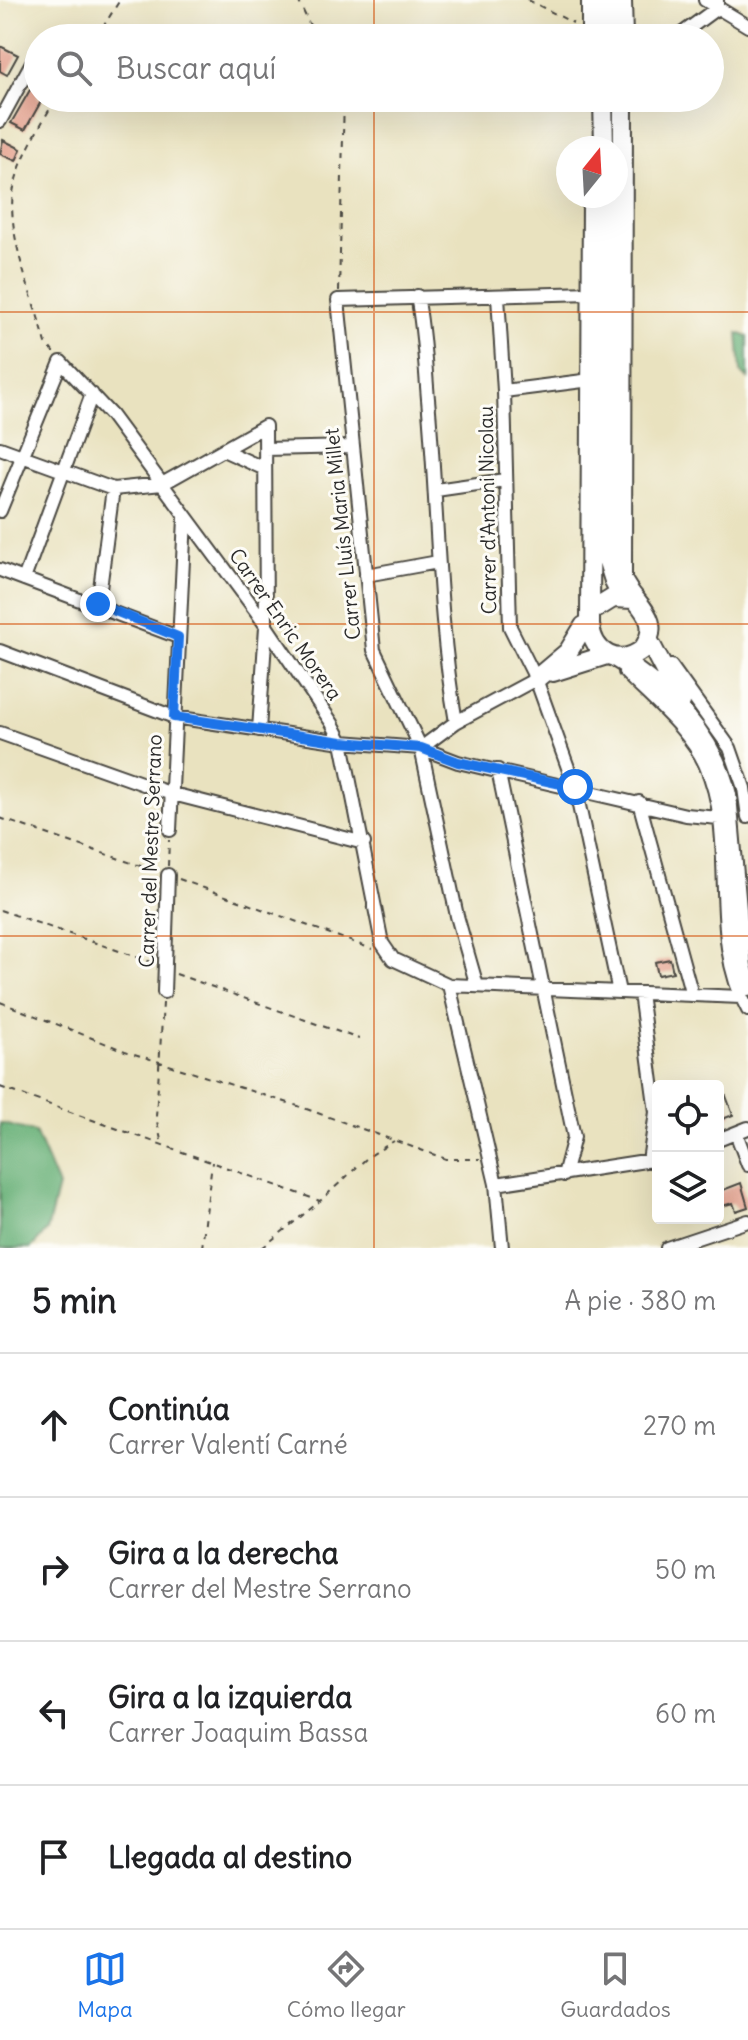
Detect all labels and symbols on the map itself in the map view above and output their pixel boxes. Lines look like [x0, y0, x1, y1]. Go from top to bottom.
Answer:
north arrow [556, 136, 628, 208]
street label: Carrer d'Antoni Nicolau [473, 405, 501, 615]
street label: Carrer Lluís Maria Millet [318, 427, 366, 641]
street label: Carrer Enric Morera [224, 543, 348, 705]
route end [80, 586, 116, 622]
street label: Carrer del Mestre Serrano [133, 734, 167, 968]
route start [557, 769, 593, 805]

